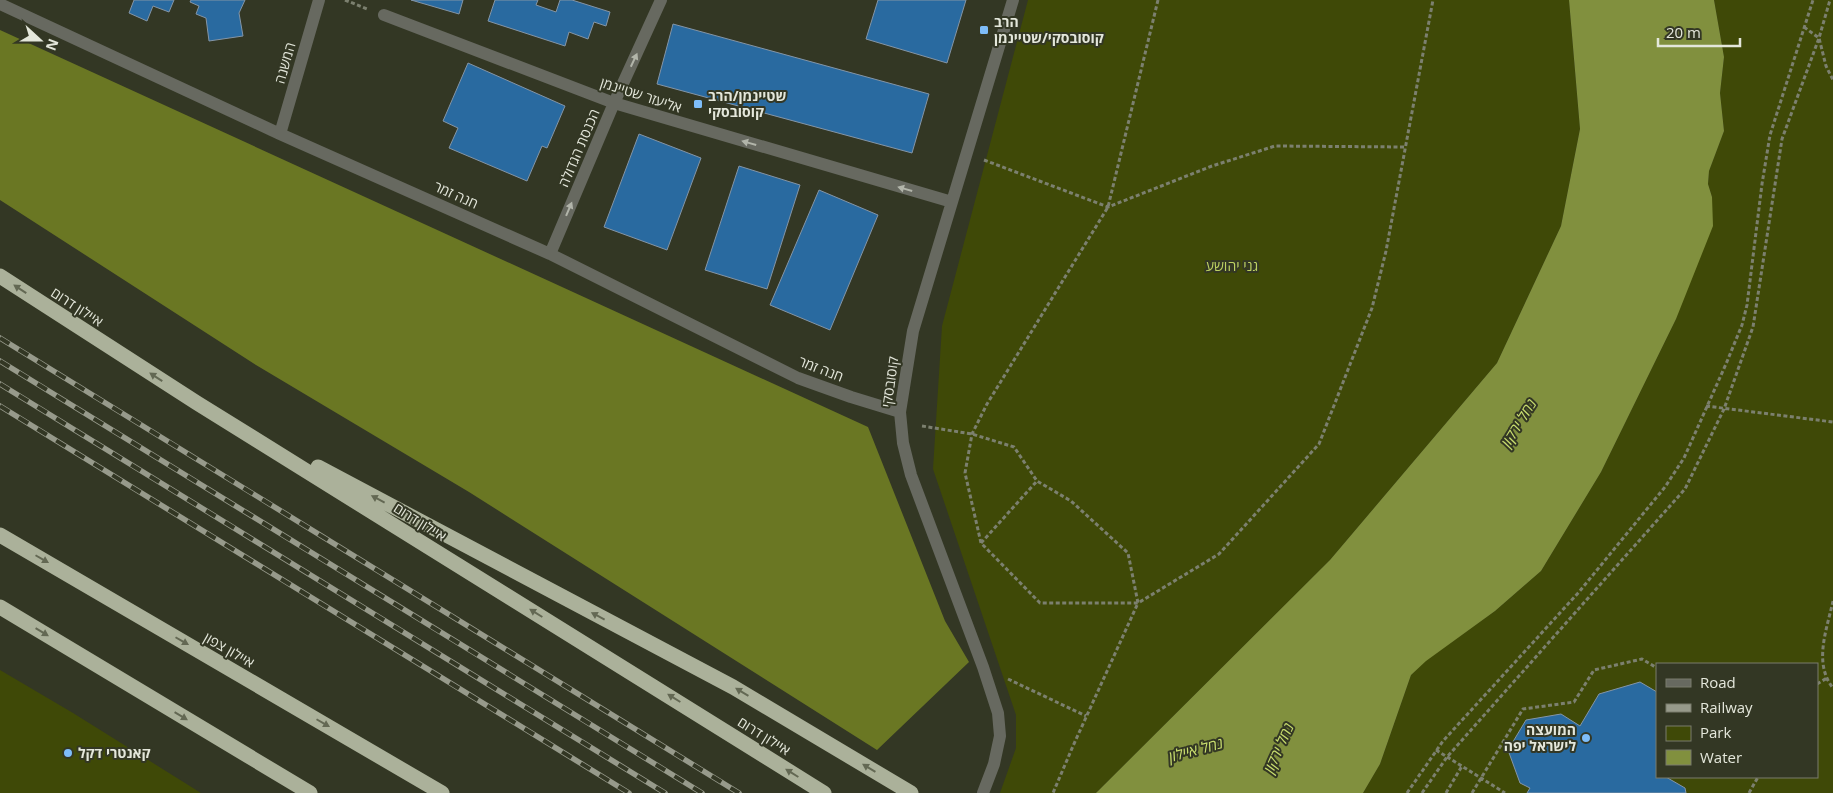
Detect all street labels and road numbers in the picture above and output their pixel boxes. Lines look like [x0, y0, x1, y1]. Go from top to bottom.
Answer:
street label: המשנה [270, 40, 299, 86]
street label: אליעזר שטיינמן [598, 72, 684, 117]
street label: הכנסת הגדולה [554, 106, 604, 190]
street label: חנה זמר [431, 176, 481, 213]
street label: איילון דרום [47, 283, 107, 331]
street label: חנה זמר [796, 351, 846, 386]
street label: קוסובסקי [877, 355, 902, 409]
street label: איילון דרום [390, 498, 450, 545]
street label: איילון צפון [200, 627, 258, 672]
street label: איילון דרום [734, 712, 794, 759]

